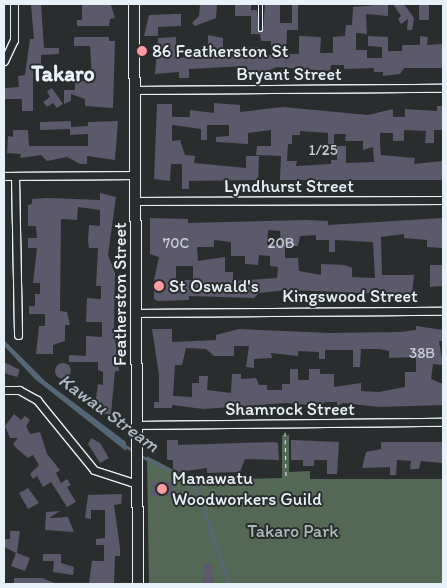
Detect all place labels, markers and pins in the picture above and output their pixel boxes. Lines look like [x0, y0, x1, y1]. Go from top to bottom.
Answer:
place label: 86 Featherston St [152, 40, 288, 62]
marker: 86 Featherston St [136, 45, 148, 57]
place label: St Oswald's [169, 275, 259, 297]
marker: St Oswald's [153, 280, 165, 292]
place label: Manawatu Woodworkers Guild [172, 468, 322, 510]
marker: Manawatu Woodworkers Guild [156, 483, 168, 495]

